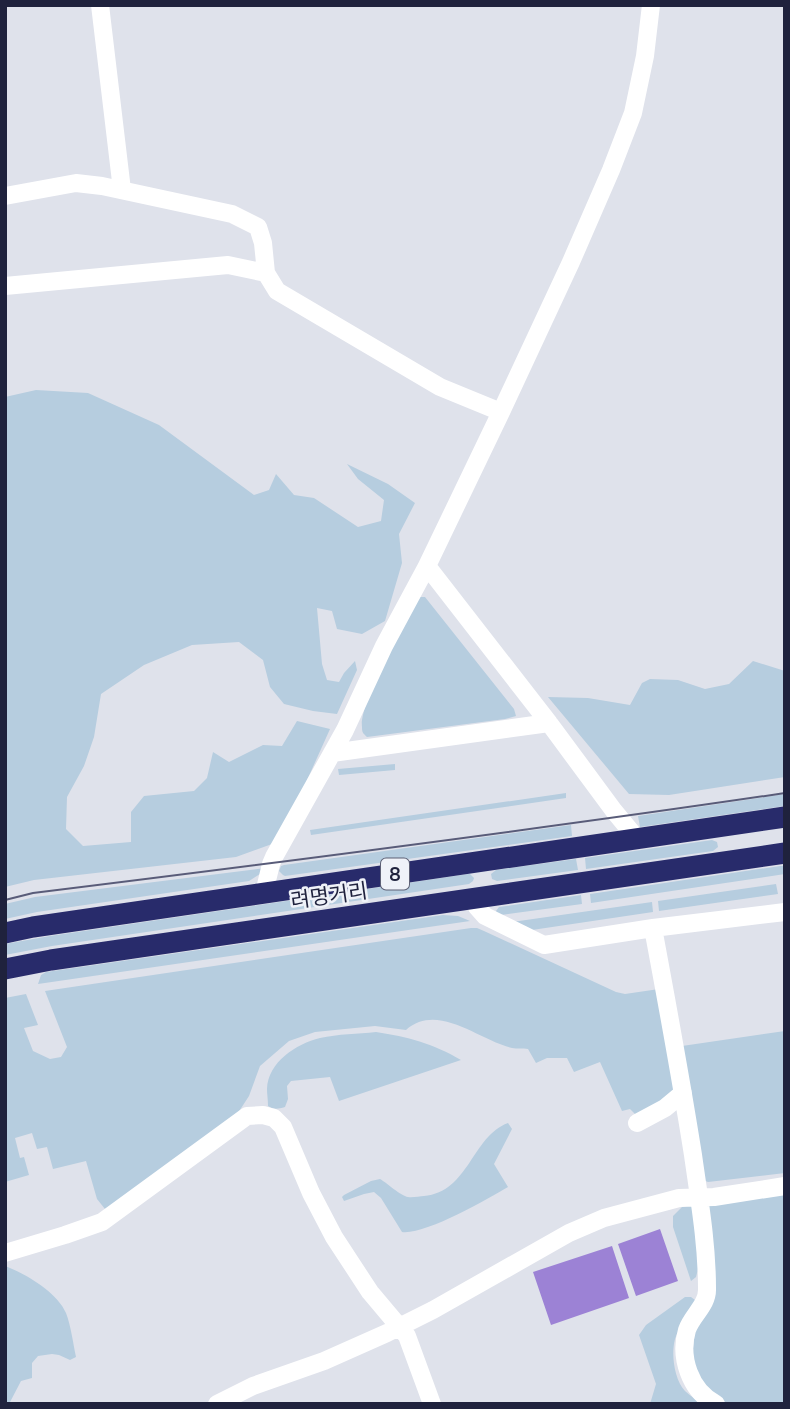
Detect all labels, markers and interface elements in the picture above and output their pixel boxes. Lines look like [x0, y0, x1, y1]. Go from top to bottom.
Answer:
road number: 8 [381, 859, 409, 890]
street label: 려명거리 [289, 877, 369, 913]

